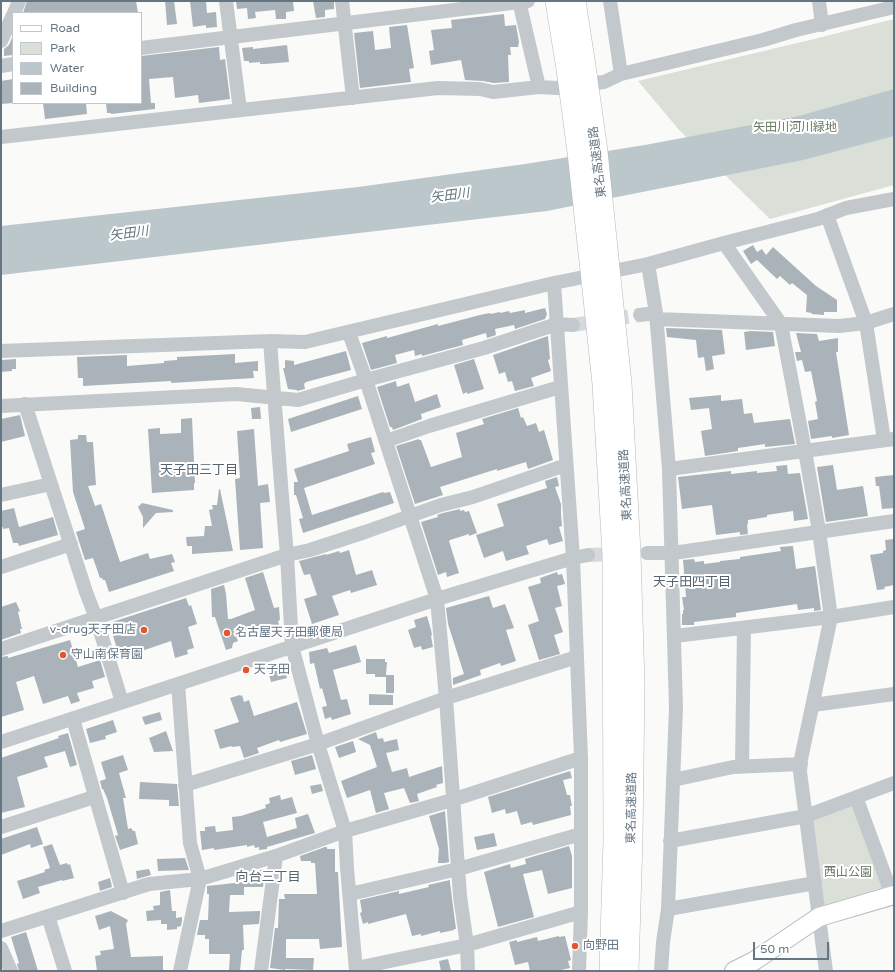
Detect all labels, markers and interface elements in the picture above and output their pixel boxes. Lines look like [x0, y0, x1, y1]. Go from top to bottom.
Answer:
legend [12, 12, 142, 104]
text: Road [50, 21, 80, 35]
text: Park [50, 41, 76, 55]
text: Water [50, 61, 84, 75]
text: Building [50, 81, 97, 95]
park label: 矢田川河川緑地 [753, 121, 837, 135]
street label: 東名高速道路 [586, 125, 610, 199]
water label: 矢田川 [430, 186, 470, 206]
water label: 矢田川 [109, 224, 149, 244]
street label: 東名高速道路 [617, 449, 635, 521]
district label: 天子田三丁目 [160, 463, 238, 479]
district label: 天子田四丁目 [653, 575, 731, 591]
place label: v-drug天子田店 [50, 623, 136, 637]
marker: v-drug天子田店 [139, 625, 149, 635]
place label: 名古屋天子田郵便局 [235, 626, 343, 640]
marker: 名古屋天子田郵便局 [222, 628, 232, 638]
place label: 守山南保育園 [71, 648, 143, 662]
marker: 守山南保育園 [58, 650, 68, 660]
place label: 天子田 [254, 663, 290, 677]
marker: 天子田 [241, 665, 251, 675]
street label: 東名高速道路 [624, 772, 640, 844]
park label: 西山公園 [824, 866, 872, 880]
district label: 向台三丁目 [236, 870, 300, 886]
scale bar [755, 934, 831, 960]
place label: 向野田 [583, 939, 619, 953]
marker: 向野田 [570, 941, 580, 951]
text: 50 m [760, 942, 789, 956]

